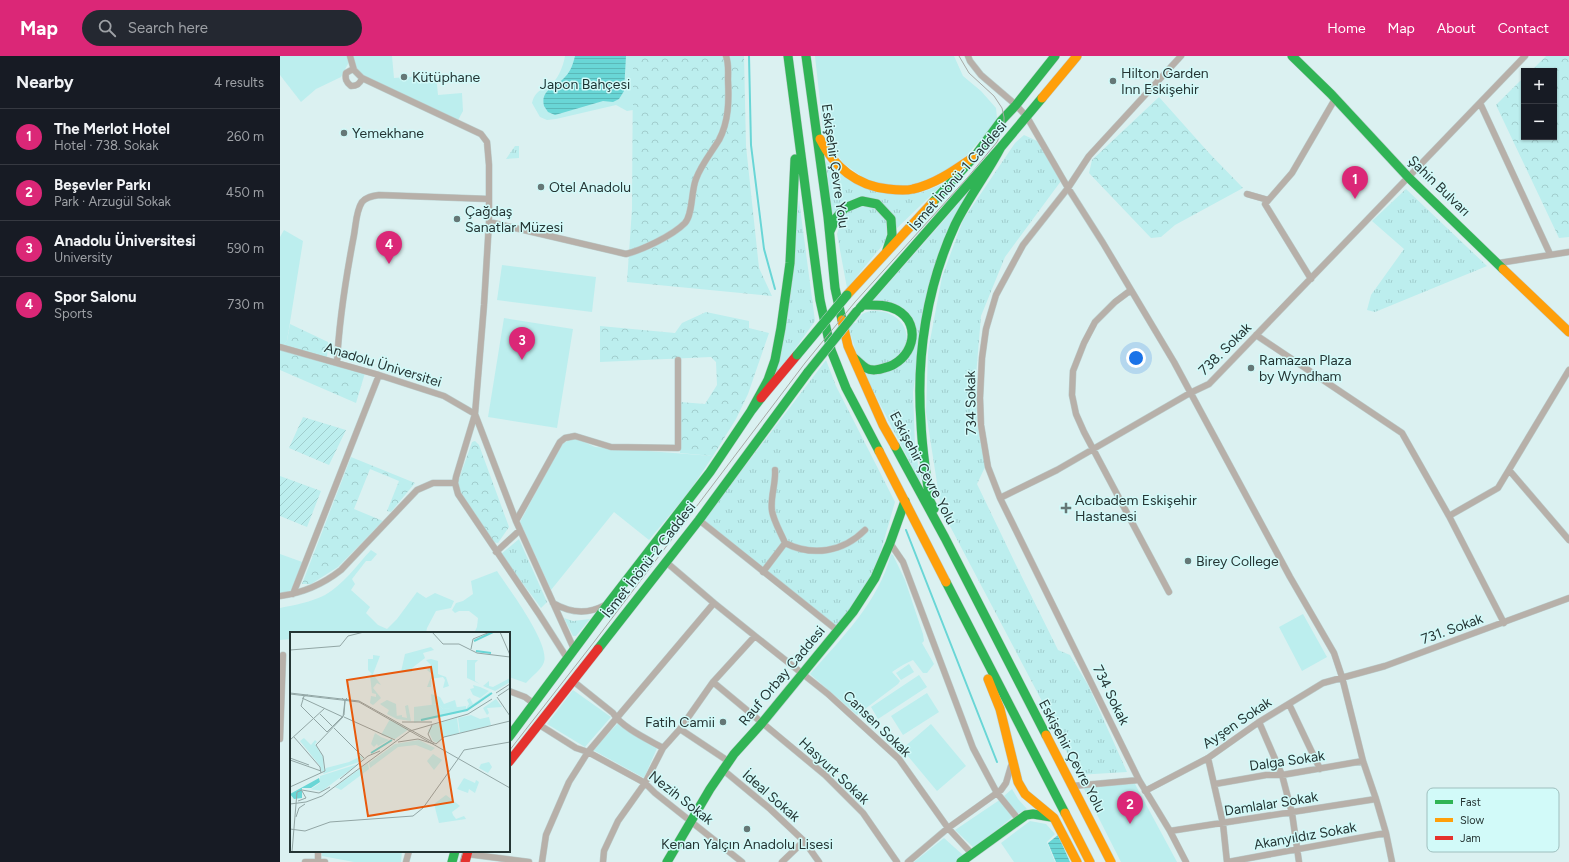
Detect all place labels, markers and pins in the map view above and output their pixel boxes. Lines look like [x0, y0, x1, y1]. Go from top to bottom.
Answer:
place label: Hilton Garden Inn Eskişehir [1121, 65, 1209, 98]
place label: Kütüphane [412, 69, 480, 86]
marker: Kütüphane [399, 72, 409, 82]
marker: Hilton Garden Inn Eskişehir [1108, 76, 1118, 86]
place label: Yemekhane [352, 125, 424, 142]
marker: Yemekhane [339, 128, 349, 138]
pin: 1 [1342, 166, 1368, 199]
place label: Otel Anadolu [549, 179, 631, 196]
marker: Otel Anadolu [536, 182, 546, 192]
place label: Çağdaş Sanatlar Müzesi [465, 203, 563, 236]
marker: Çağdaş Sanatlar Müzesi [452, 214, 462, 224]
pin: 4 [376, 231, 402, 264]
pin: 3 [509, 327, 535, 360]
place label: Ramazan Plaza by Wyndham [1259, 352, 1352, 385]
marker: Ramazan Plaza by Wyndham [1246, 363, 1256, 373]
place label: Acıbadem Eskişehir Hastanesi [1075, 492, 1197, 525]
marker: Acıbadem Eskişehir Hastanesi [1060, 502, 1072, 514]
place label: Birey College [1196, 553, 1279, 570]
marker: Birey College [1183, 556, 1193, 566]
place label: Fatih Camii [645, 714, 715, 731]
marker: Fatih Camii [718, 717, 728, 727]
pin: 2 [1117, 791, 1143, 824]
marker: Kenan Yalçın Anadolu Lisesi [742, 824, 752, 834]
place label: Kenan Yalçın Anadolu Lisesi [661, 836, 833, 853]

